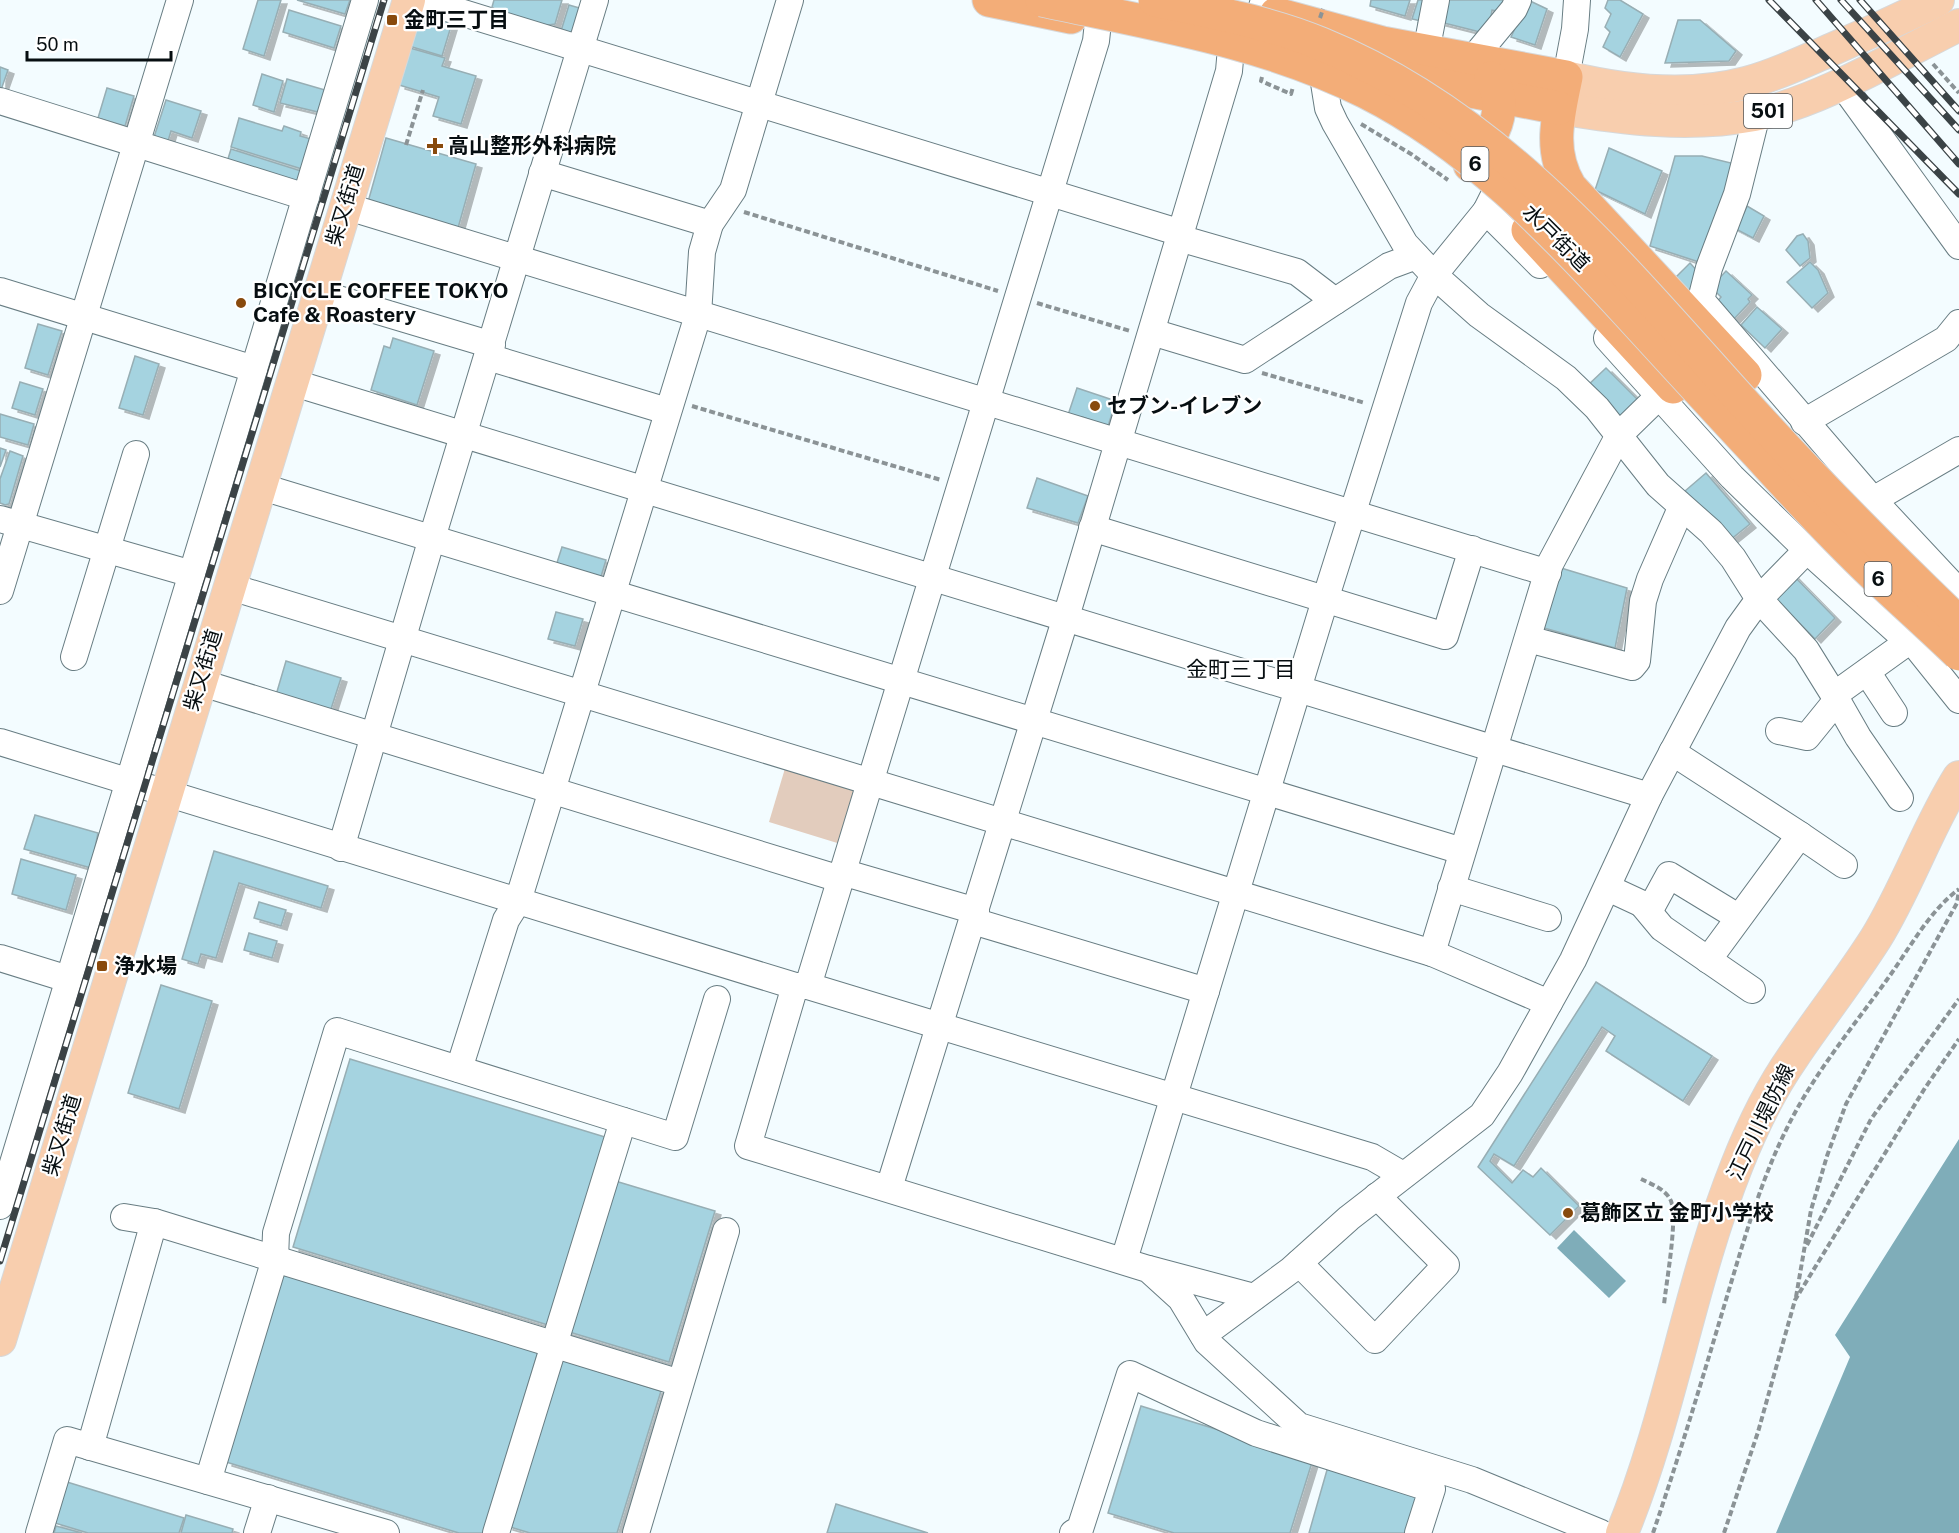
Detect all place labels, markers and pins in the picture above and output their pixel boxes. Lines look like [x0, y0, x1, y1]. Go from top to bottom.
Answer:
place label: 金町三丁目 [404, 7, 509, 32]
marker: 金町三丁目 [385, 13, 399, 27]
place label: 高山整形外科病院 [448, 133, 616, 158]
marker: 高山整形外科病院 [426, 137, 444, 155]
place label: BICYCLE COFFEE TOKYO Cafe & Roastery [253, 278, 509, 327]
marker: BICYCLE COFFEE TOKYO Cafe & Roastery [234, 296, 248, 310]
place label: セブン-イレブン [1107, 393, 1262, 418]
marker: セブン-イレブン [1088, 399, 1102, 413]
place label: 浄水場 [114, 953, 177, 978]
marker: 浄水場 [95, 959, 109, 973]
place label: 葛飾区立 金町小学校 [1580, 1200, 1774, 1225]
marker: 葛飾区立 金町小学校 [1561, 1206, 1575, 1220]

